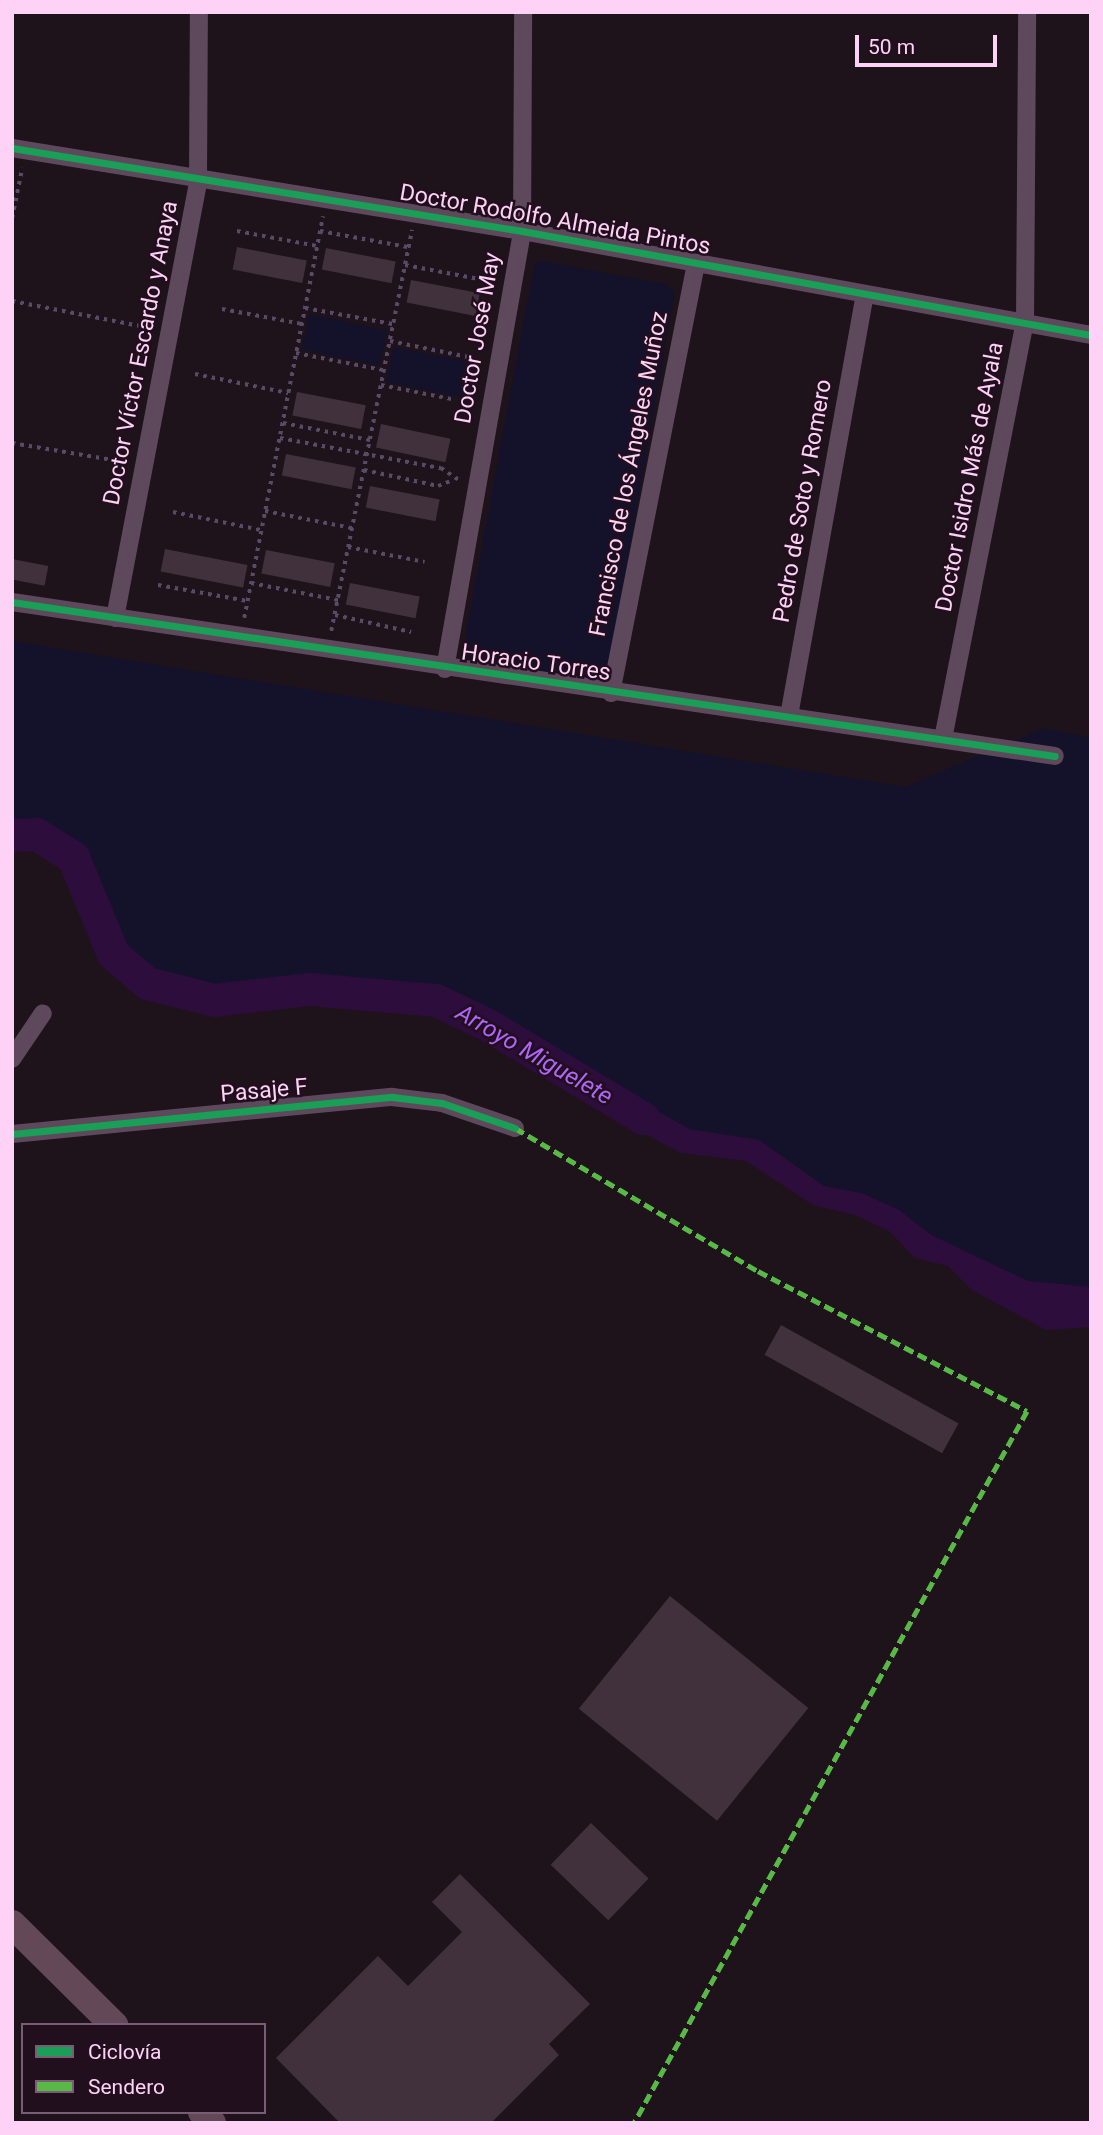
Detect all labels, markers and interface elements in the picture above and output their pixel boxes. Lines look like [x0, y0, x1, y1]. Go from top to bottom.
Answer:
scale bar [858, 21, 1000, 65]
text: 50 m [868, 35, 915, 59]
street label: Doctor Rodolfo Almeida Pintos [398, 179, 712, 261]
street label: Doctor Víctor Escardo y Anaya [98, 199, 184, 507]
street label: Doctor José May [449, 250, 507, 426]
street label: Francisco de los Ángeles Muñoz [584, 309, 674, 639]
street label: Doctor Isidro Más de Ayala [930, 340, 1010, 614]
street label: Pedro de Soto y Romero [768, 377, 838, 625]
street label: Horacio Torres [459, 639, 613, 687]
water label: Arroyo Miguelete [451, 999, 617, 1111]
street label: Pasaje F [219, 1073, 309, 1109]
legend [21, 2023, 266, 2114]
text: Ciclovía [88, 2040, 162, 2064]
text: Sendero [88, 2075, 165, 2099]

